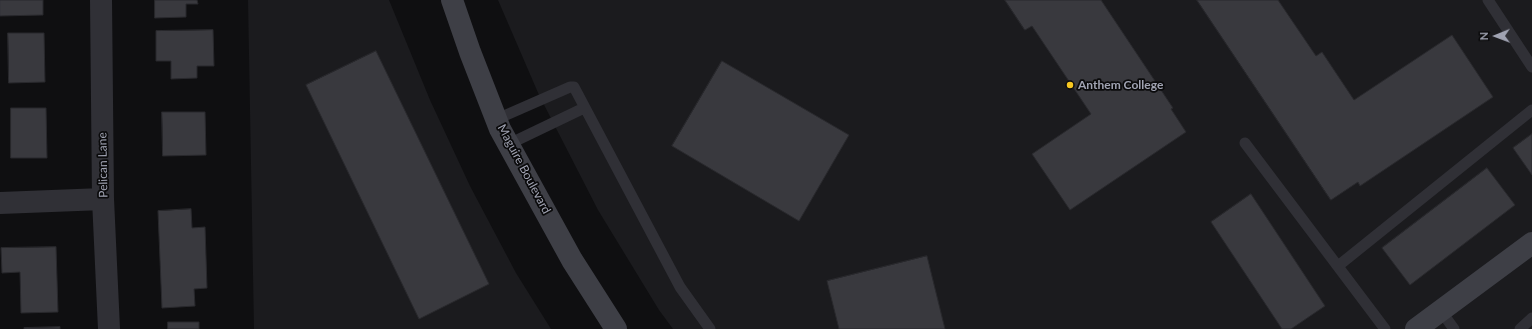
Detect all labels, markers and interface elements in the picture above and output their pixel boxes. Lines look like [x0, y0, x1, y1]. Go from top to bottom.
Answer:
north arrow [1476, 16, 1516, 56]
text: N [1477, 32, 1490, 41]
place label: Anthem College [1078, 78, 1163, 92]
marker: Anthem College [1065, 80, 1075, 90]
street label: Maguire Boulevard [494, 122, 554, 216]
street label: Pelican Lane [95, 132, 111, 198]

